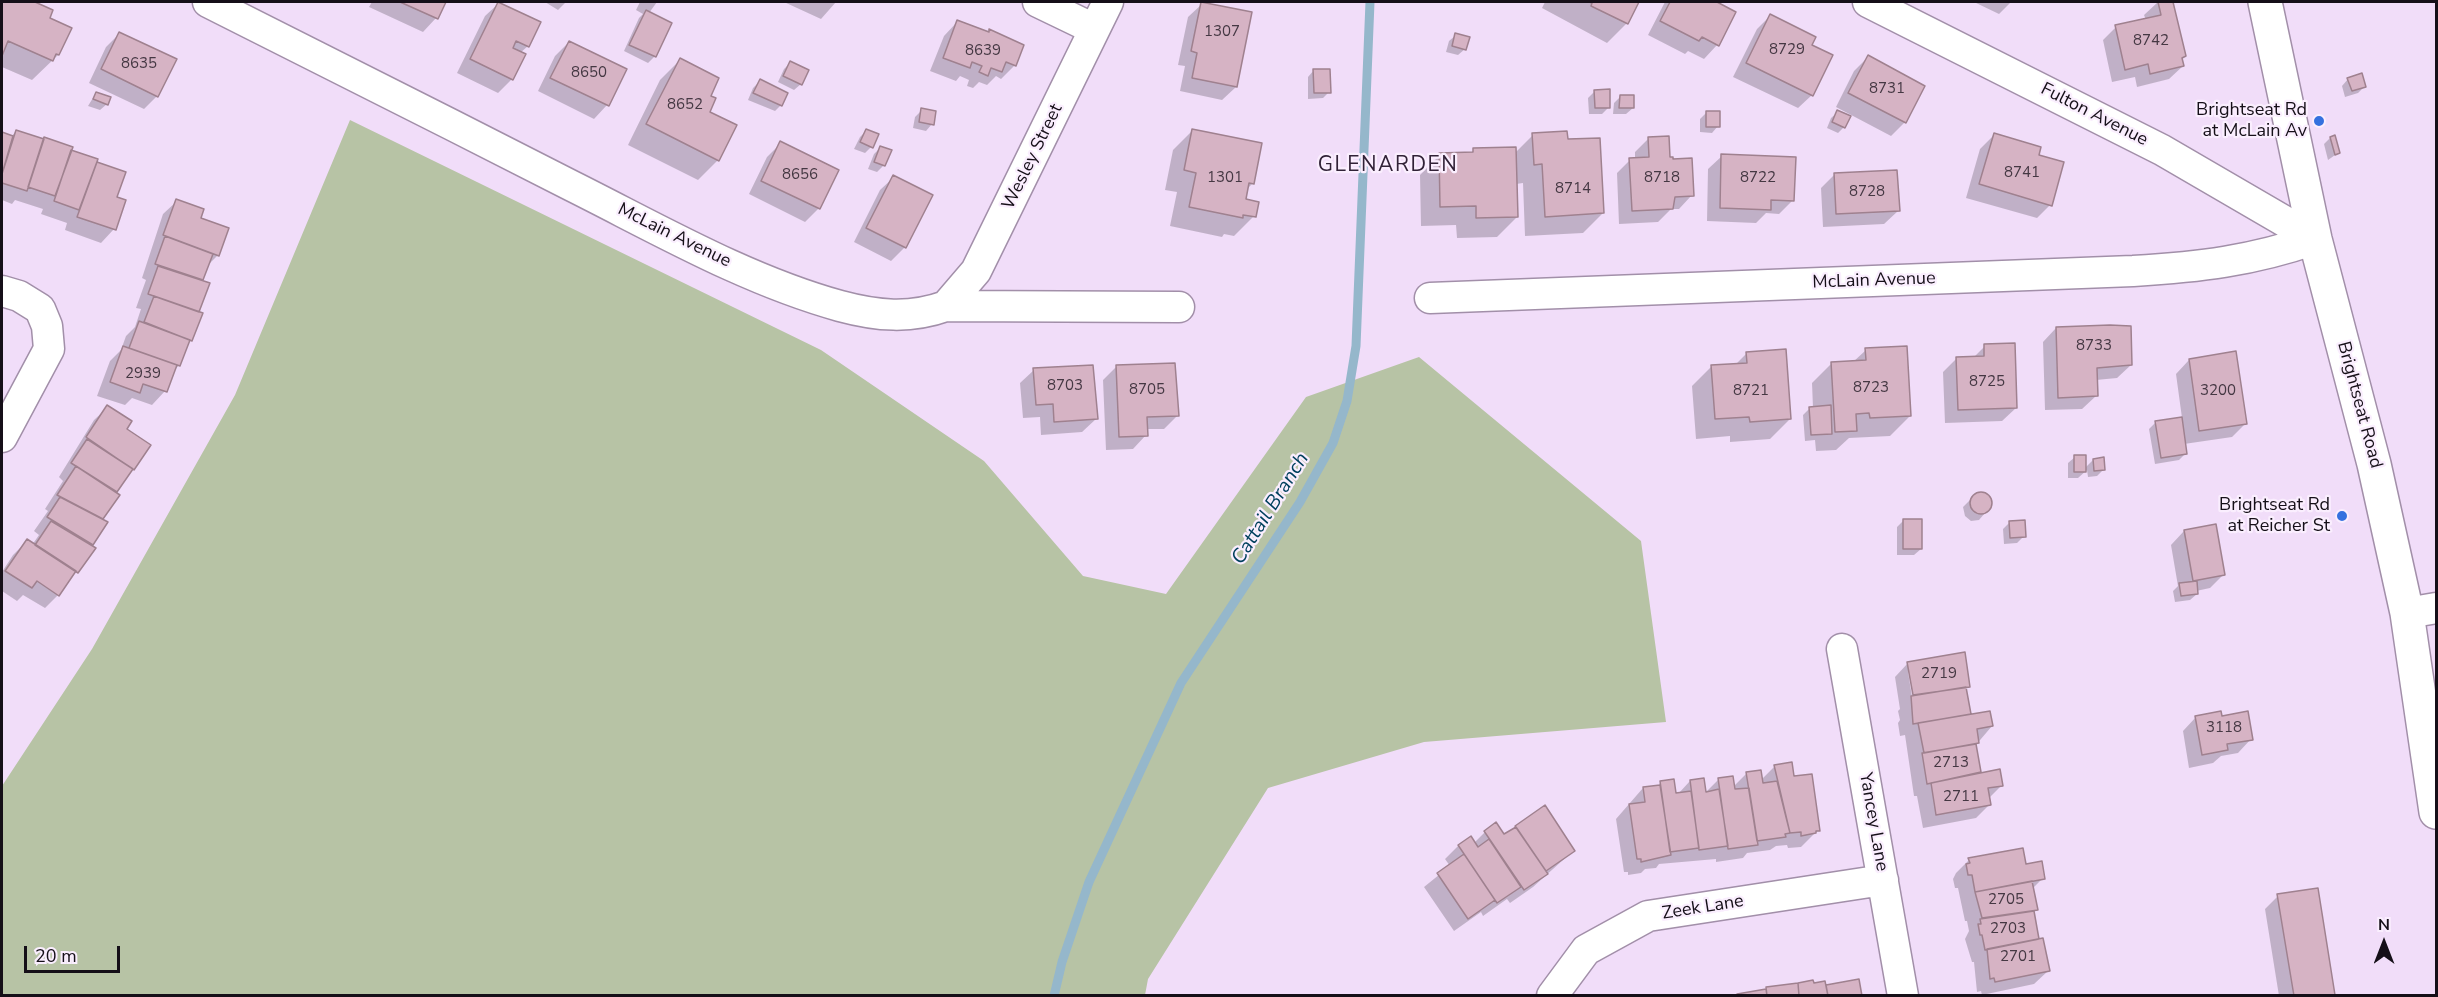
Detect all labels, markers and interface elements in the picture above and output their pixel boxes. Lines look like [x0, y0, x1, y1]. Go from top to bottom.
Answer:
house number: 1307 [1204, 23, 1240, 41]
house number: 8742 [2133, 32, 2169, 50]
house number: 8729 [1769, 41, 1805, 59]
house number: 8639 [965, 42, 1001, 60]
house number: 8635 [121, 55, 157, 73]
house number: 8650 [571, 64, 607, 82]
street label: Fulton Avenue [2037, 79, 2151, 151]
house number: 8731 [1869, 80, 1905, 98]
house number: 8652 [667, 96, 703, 114]
place label: Brightseat Rd at McLain Av [2196, 100, 2307, 142]
street label: Wesley Street [998, 101, 1068, 213]
marker: Brightseat Rd at McLain Av [2312, 114, 2326, 128]
district label: GLENARDEN [1318, 153, 1458, 179]
house number: 8741 [2004, 164, 2040, 182]
house number: 8656 [782, 166, 818, 184]
house number: 1301 [1207, 169, 1243, 187]
house number: 8718 [1644, 169, 1680, 187]
house number: 8722 [1740, 169, 1776, 187]
house number: 8714 [1555, 180, 1591, 198]
house number: 8728 [1849, 183, 1885, 201]
street label: McLain Avenue [614, 199, 734, 273]
street label: McLain Avenue [1812, 268, 1936, 294]
house number: 8733 [2076, 337, 2112, 355]
street label: Brightseat Road [2332, 339, 2386, 471]
house number: 2939 [125, 365, 161, 383]
house number: 8725 [1969, 373, 2005, 391]
house number: 8703 [1047, 377, 1083, 395]
house number: 8723 [1853, 379, 1889, 397]
house number: 8705 [1129, 381, 1165, 399]
house number: 8721 [1733, 382, 1769, 400]
house number: 3200 [2200, 382, 2236, 400]
water label: Cattail Branch [1227, 449, 1315, 569]
place label: Brightseat Rd at Reicher St [2219, 495, 2330, 538]
marker: Brightseat Rd at Reicher St [2335, 509, 2349, 523]
house number: 2719 [1921, 665, 1957, 683]
house number: 3118 [2206, 719, 2242, 737]
house number: 2713 [1933, 754, 1969, 772]
street label: Yancey Lane [1854, 771, 1892, 873]
house number: 2711 [1943, 788, 1979, 806]
street label: Zeek Lane [1661, 891, 1745, 925]
house number: 2705 [1988, 891, 2024, 909]
north arrow [2354, 913, 2414, 973]
text: N [2378, 914, 2390, 936]
house number: 2703 [1990, 920, 2026, 938]
scale bar [27, 934, 123, 972]
text: 20 m [35, 944, 77, 968]
house number: 2701 [2000, 948, 2036, 966]

